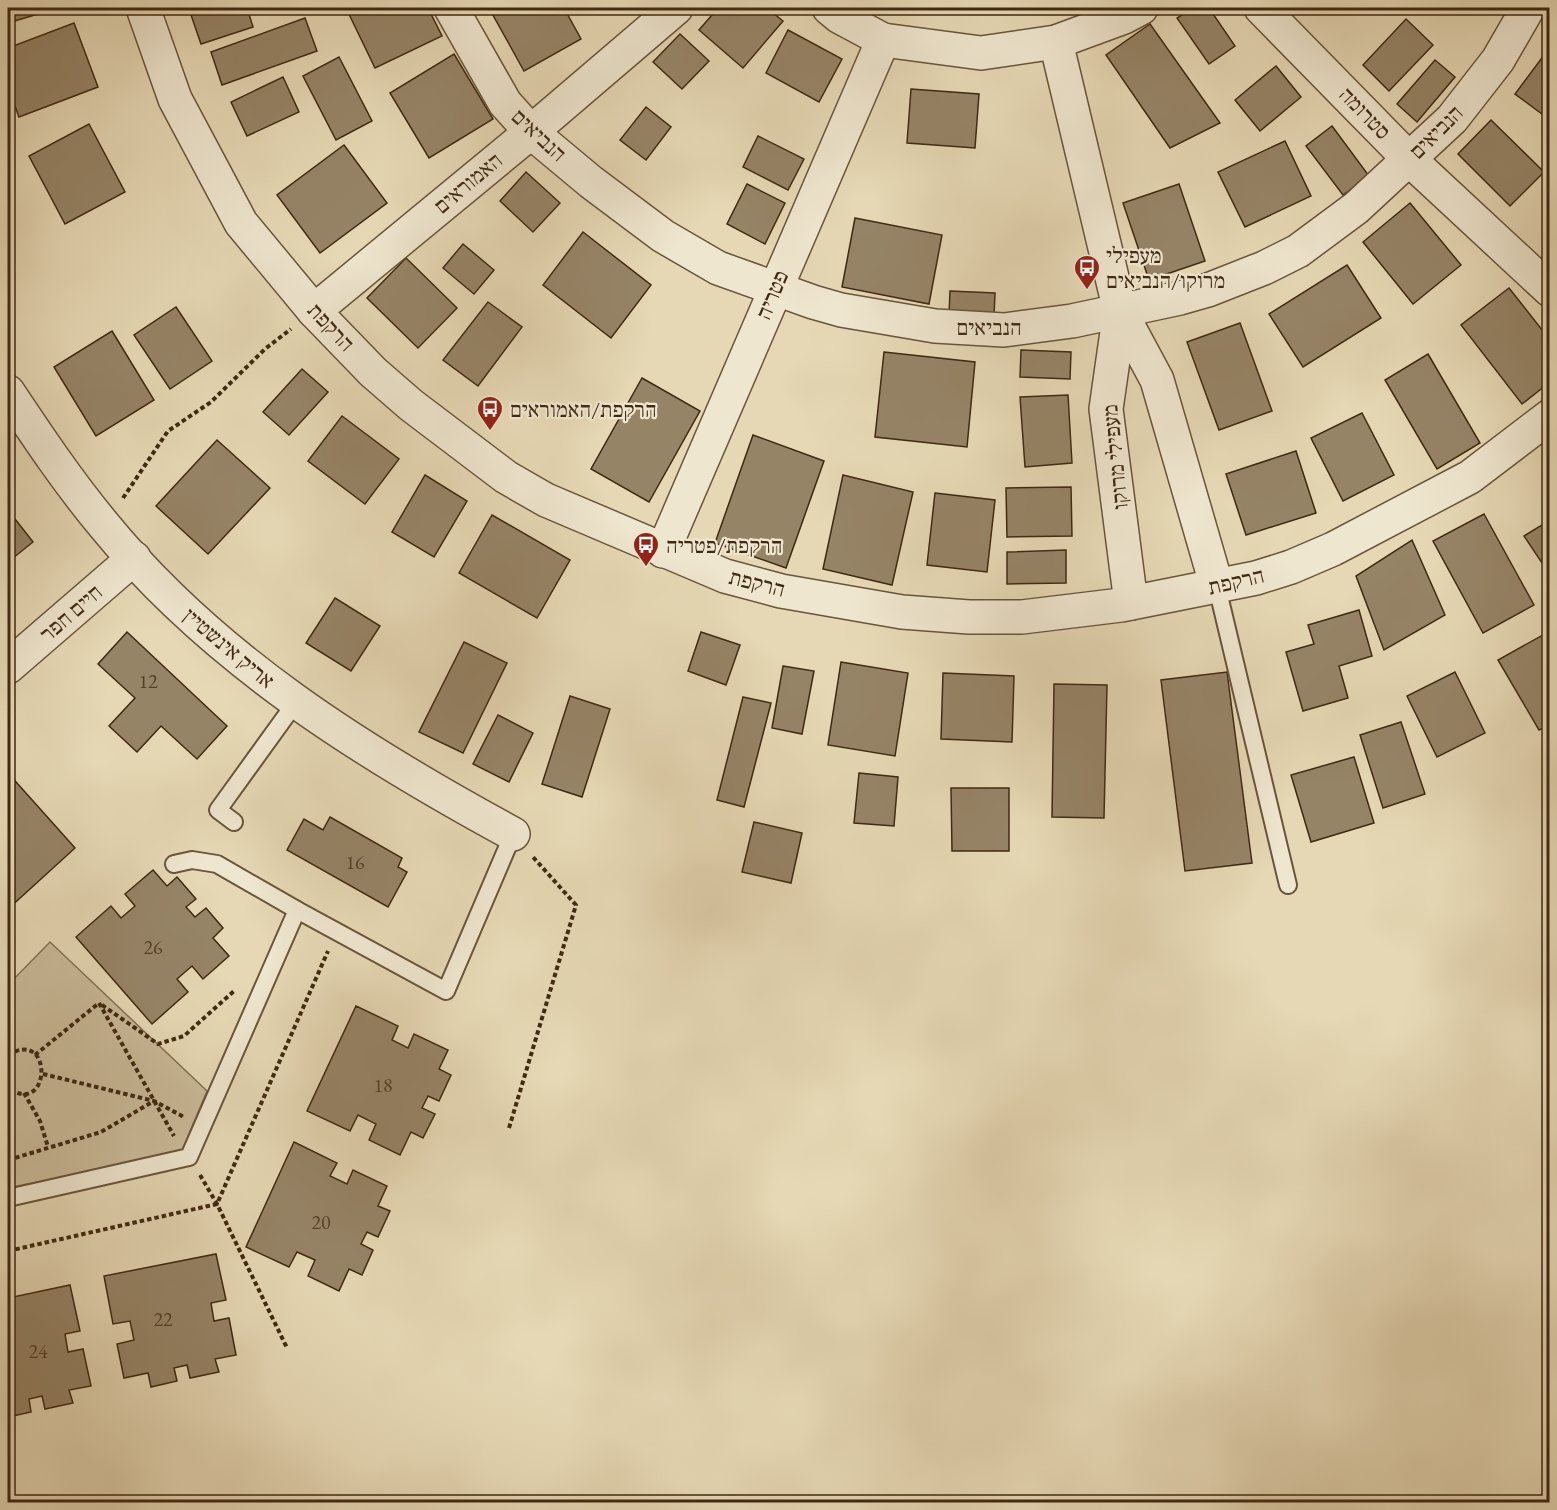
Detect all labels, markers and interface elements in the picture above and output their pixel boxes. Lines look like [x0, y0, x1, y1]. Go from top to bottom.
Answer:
street label: סטרומה [1333, 80, 1397, 146]
street label: הנביאים [1403, 99, 1469, 165]
street label: הנביאים [505, 102, 573, 168]
street label: האמוראים [428, 146, 508, 220]
place label: מעפילי מרוקו/הנביאים [1106, 241, 1225, 295]
bus stop icon: מעפילי מרוקו/הנביאים [1072, 253, 1102, 291]
street label: פטריה [749, 266, 795, 324]
street label: הרקפת [301, 296, 361, 358]
street label: הנביאים [956, 313, 1022, 342]
bus stop icon: הרקפת/האמוראים [475, 394, 505, 432]
place label: הרקפת/האמוראים [510, 395, 657, 424]
street label: מעפילי מרוקו [1095, 403, 1135, 511]
bus stop icon: הרקפת/פטריה [631, 530, 661, 568]
place label: הרקפת/פטריה [666, 531, 782, 560]
street label: הרקפת [1205, 560, 1267, 602]
street label: הרקפת [726, 562, 788, 604]
street label: חיים חפר [34, 578, 108, 648]
street label: אריק אינשטיין [177, 601, 281, 695]
house number: 12 [138, 668, 158, 694]
house number: 16 [345, 849, 365, 875]
house number: 26 [143, 934, 163, 960]
house number: 18 [373, 1072, 393, 1098]
house number: 20 [311, 1209, 331, 1235]
house number: 22 [153, 1306, 173, 1332]
house number: 24 [28, 1338, 48, 1364]

